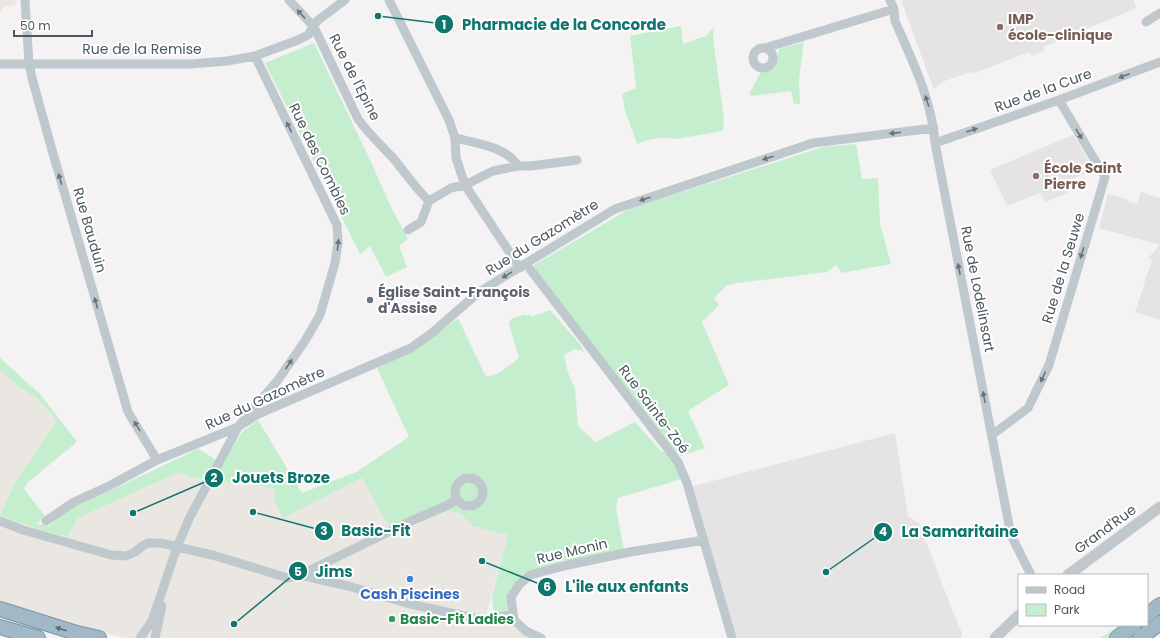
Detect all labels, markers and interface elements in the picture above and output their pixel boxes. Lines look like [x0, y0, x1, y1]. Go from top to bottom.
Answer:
one-way arrow [297, 8, 306, 19]
place label: IMP école-clinique [1008, 9, 1113, 45]
callout: Pharmacie de la Concorde [434, 11, 674, 38]
scale bar [14, 12, 92, 38]
text: Pharmacie de la Concorde [462, 14, 666, 35]
text: 1 [442, 16, 446, 33]
text: 50 m [20, 17, 51, 34]
marker: IMP école-clinique [995, 22, 1005, 32]
street label: Rue de l'Epine [324, 30, 386, 124]
street label: Rue de la Remise [82, 39, 202, 59]
street label: Rue de la Cure [992, 63, 1095, 117]
one-way arrow [1117, 73, 1129, 79]
one-way arrow [924, 94, 930, 106]
street label: Rue des Combles [284, 100, 356, 218]
one-way arrow [286, 121, 292, 132]
one-way arrow [966, 127, 978, 133]
one-way arrow [1075, 129, 1083, 139]
one-way arrow [889, 130, 901, 136]
one-way arrow [762, 155, 774, 161]
place label: École Saint Pierre [1044, 158, 1122, 194]
marker: École Saint Pierre [1031, 171, 1041, 181]
one-way arrow [57, 172, 63, 184]
street label: Rue Bauduin [68, 185, 112, 275]
street label: Rue du Gazomètre [482, 194, 603, 280]
one-way arrow [639, 196, 651, 202]
street label: Rue de la Seuwe [1037, 210, 1089, 326]
street label: Rue de Lodelinsart [956, 224, 1000, 354]
one-way arrow [334, 239, 341, 251]
one-way arrow [1079, 247, 1085, 259]
one-way arrow [956, 263, 962, 276]
one-way arrow [501, 272, 513, 279]
place label: Église Saint-François d'Assise [378, 282, 530, 318]
marker: Église Saint-François d'Assise [365, 295, 375, 305]
one-way arrow [93, 297, 99, 309]
one-way arrow [285, 359, 293, 369]
street label: Rue Sainte-Zoé [614, 360, 694, 458]
street label: Rue du Gazomètre [202, 361, 328, 435]
one-way arrow [1040, 371, 1046, 382]
one-way arrow [981, 391, 987, 403]
one-way arrow [133, 421, 141, 431]
callout: Jouets Broze [204, 464, 338, 491]
text: Jouets Broze [232, 467, 330, 488]
text: 2 [211, 469, 218, 486]
street label: Grand'Rue [1070, 499, 1140, 558]
callout: Basic-Fit [314, 517, 419, 544]
callout: La Samaritaine [873, 518, 1026, 545]
text: Basic-Fit [341, 520, 411, 541]
text: La Samaritaine [902, 521, 1018, 542]
text: 3 [320, 522, 328, 539]
text: 4 [879, 523, 887, 540]
street label: Rue Monin [535, 533, 609, 569]
callout: Jims [288, 558, 361, 585]
text: Jims [315, 561, 353, 582]
text: 5 [294, 563, 302, 580]
callout: L'ile aux enfants [537, 573, 697, 600]
marker: Cash Piscines [405, 574, 415, 584]
legend [1018, 574, 1148, 626]
text: L'ile aux enfants [565, 576, 689, 597]
text: 6 [543, 578, 551, 595]
text: Road [1054, 581, 1085, 598]
place label: Cash Piscines [360, 584, 460, 604]
text: Park [1054, 601, 1081, 618]
place label: Basic-Fit Ladies [400, 609, 514, 629]
marker: Basic-Fit Ladies [387, 614, 397, 624]
one-way arrow [55, 626, 67, 632]

